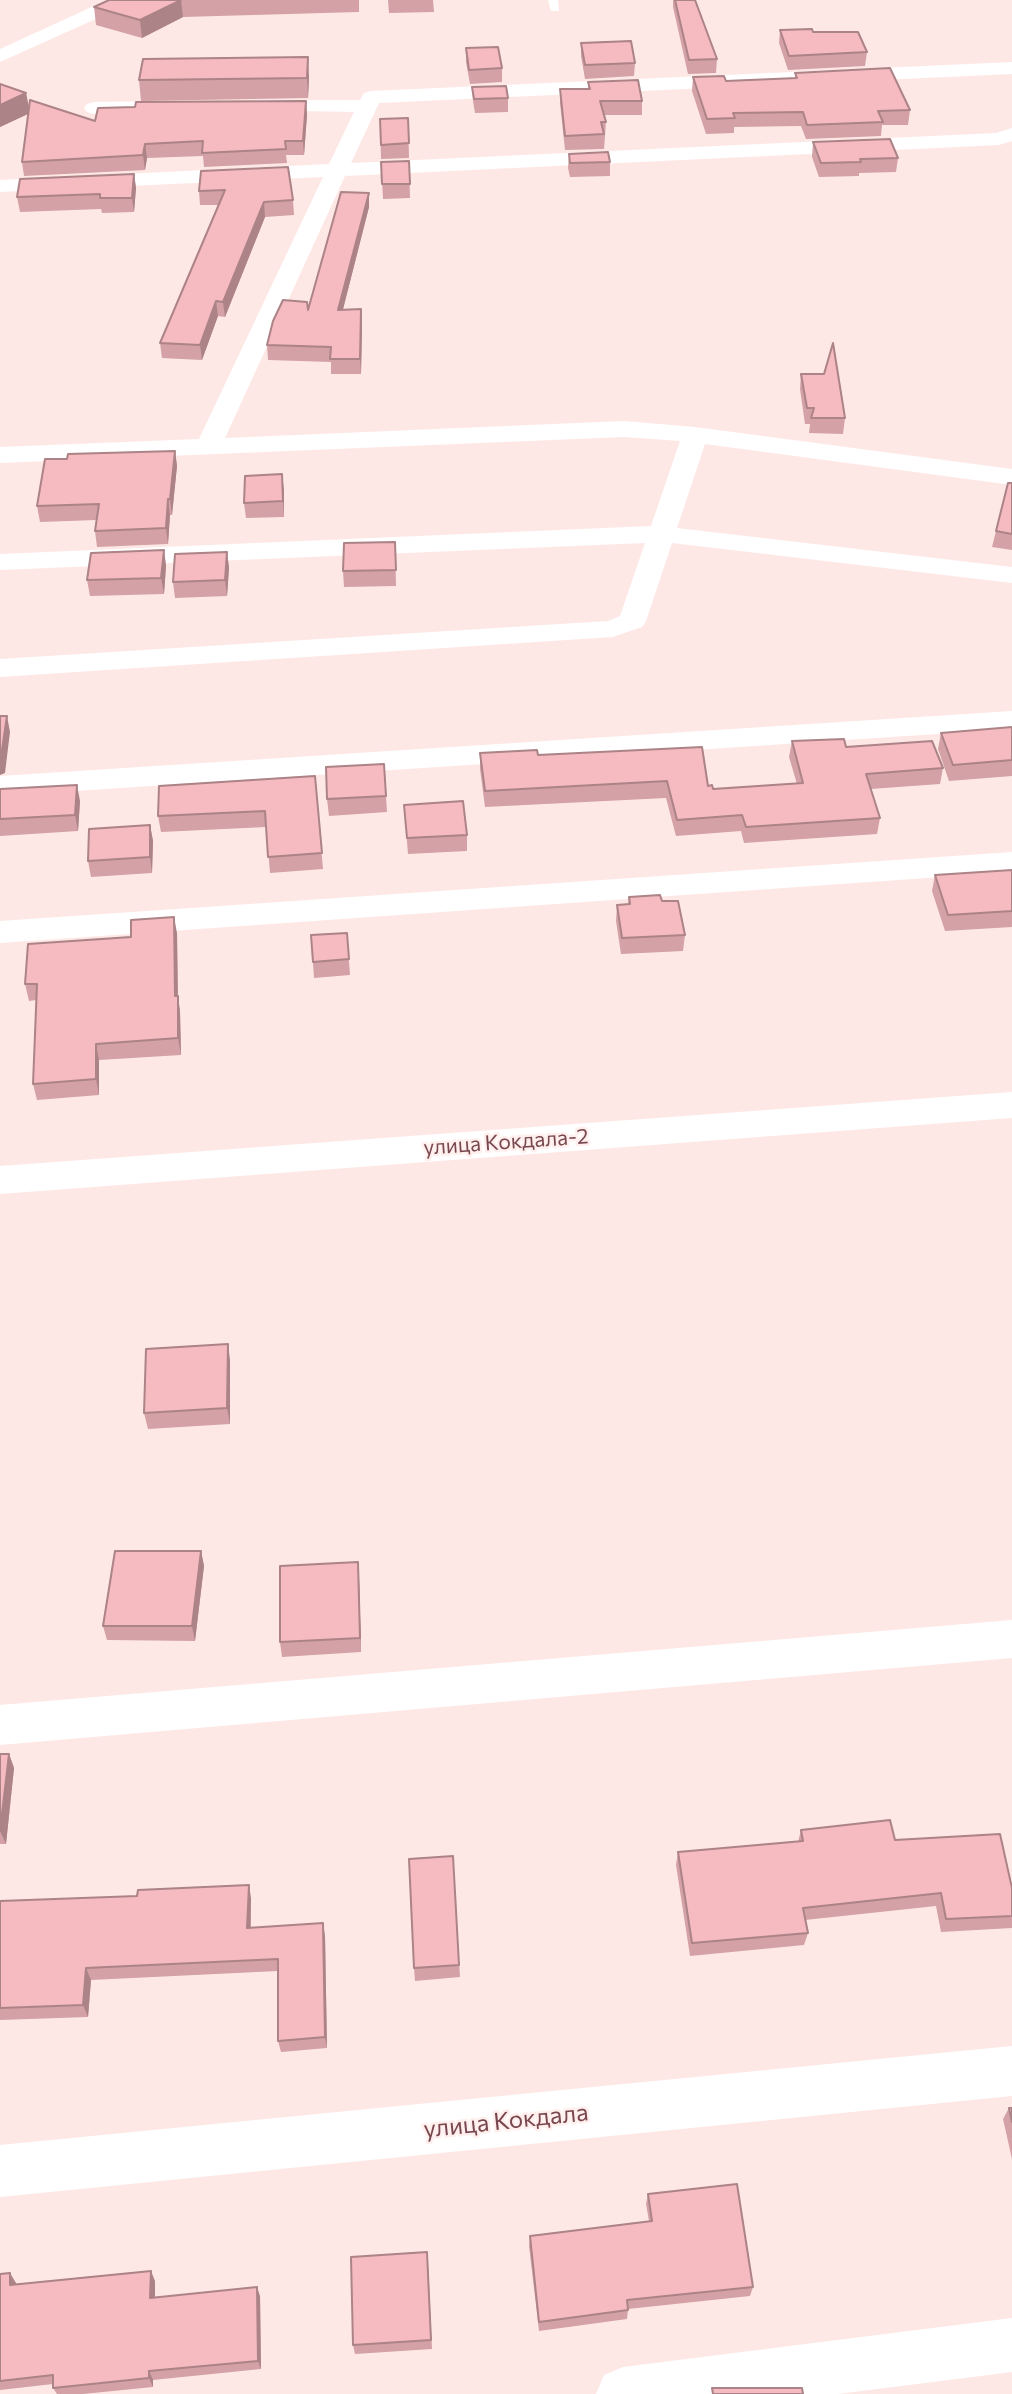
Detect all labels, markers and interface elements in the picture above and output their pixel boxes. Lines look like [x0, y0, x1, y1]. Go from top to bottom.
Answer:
street label: улица Кокдала-2 [423, 1124, 589, 1160]
street label: улица Кокдала [422, 2098, 590, 2144]

